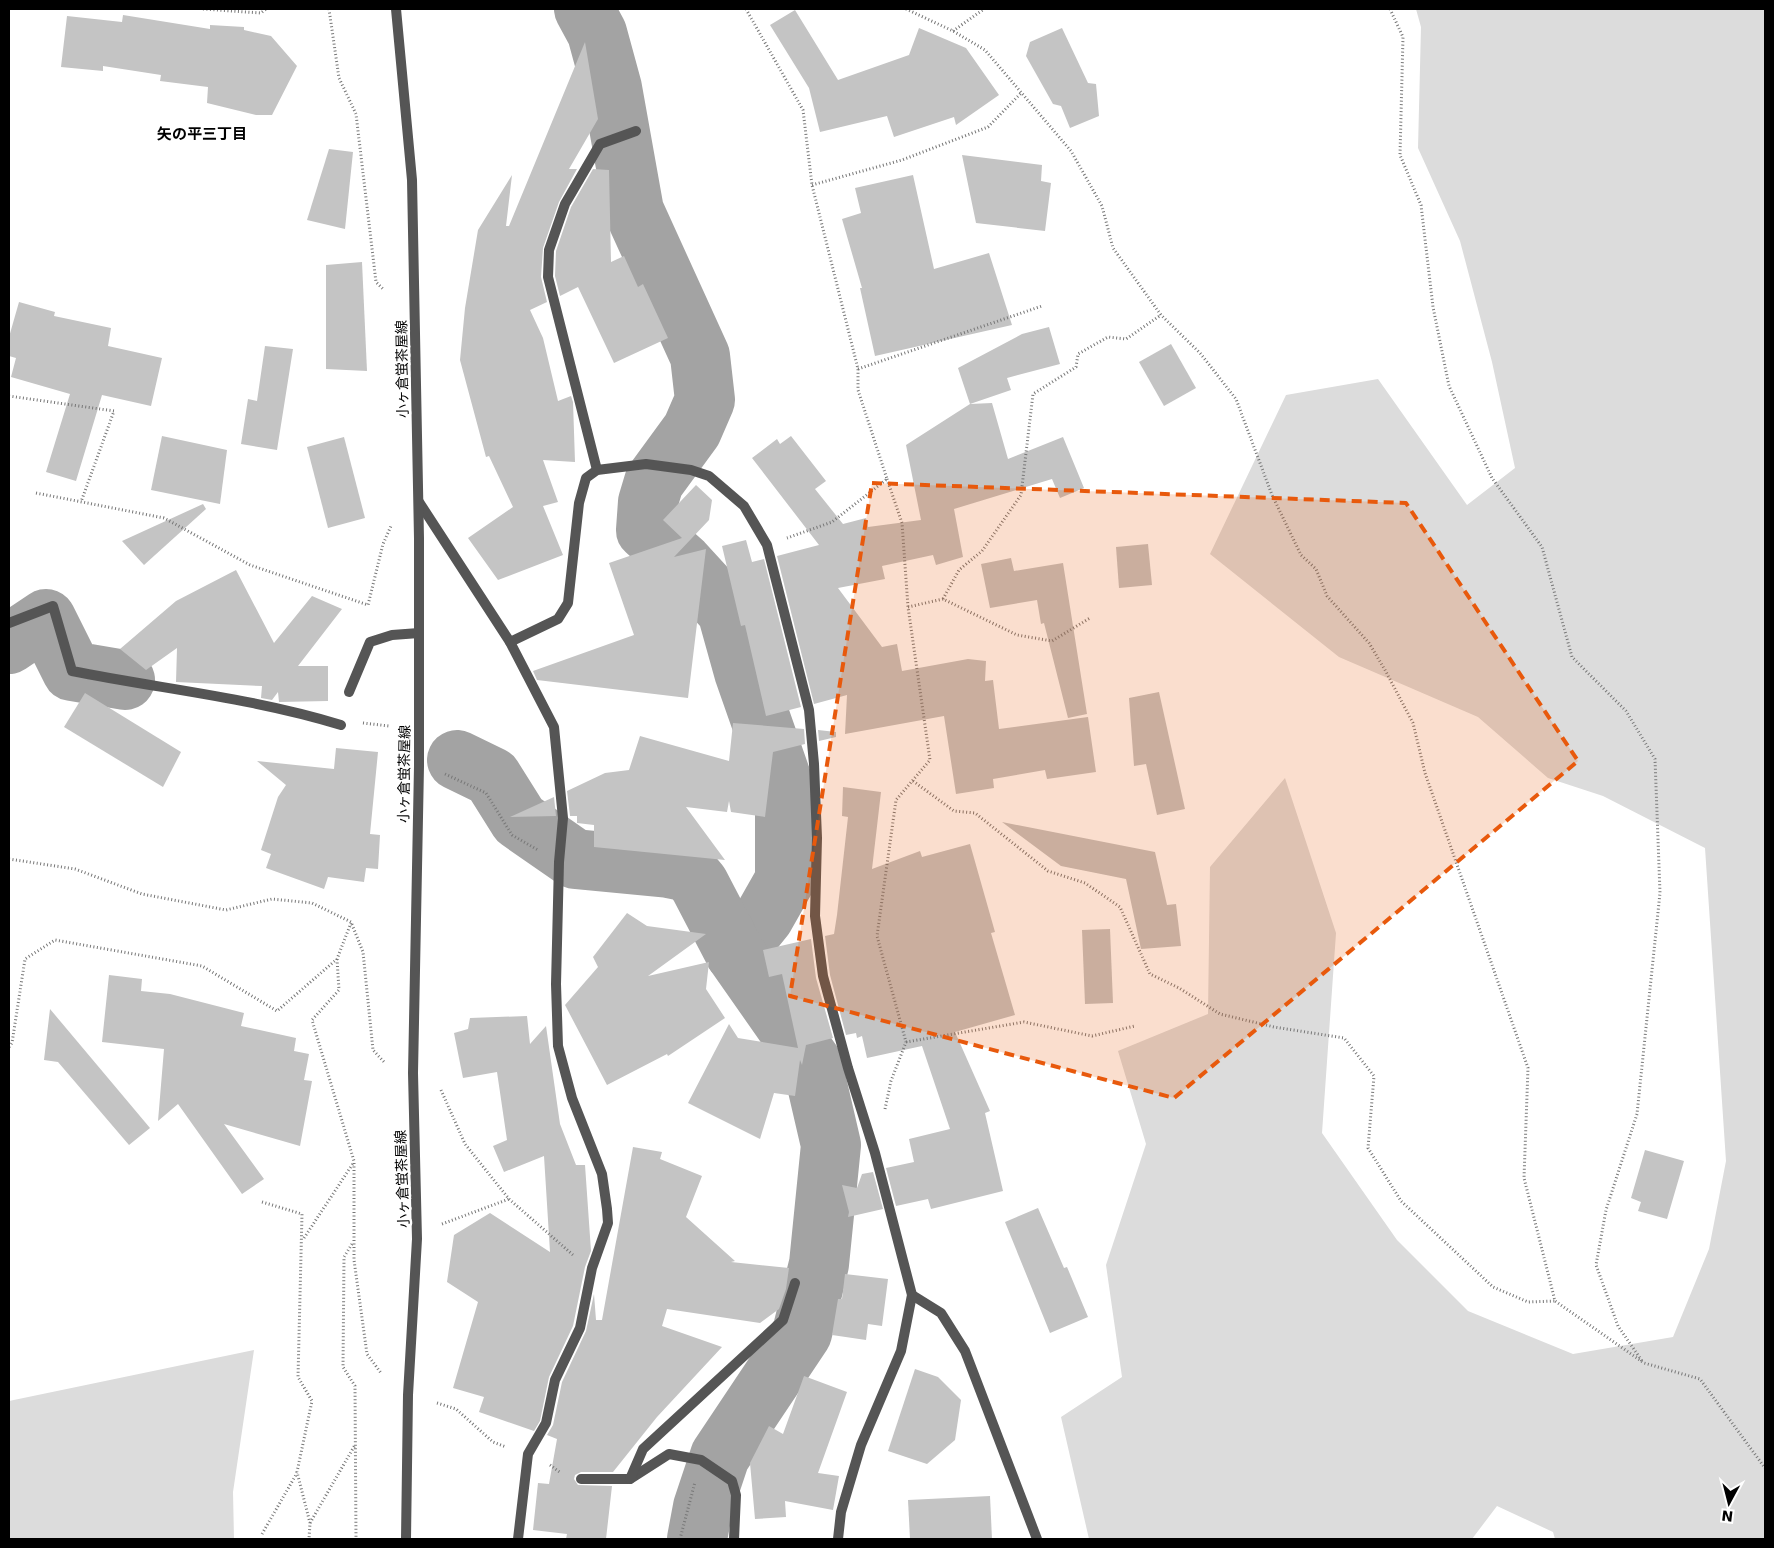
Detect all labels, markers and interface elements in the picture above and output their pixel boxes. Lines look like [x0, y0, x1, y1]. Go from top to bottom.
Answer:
district label: 矢の平三丁目 [157, 125, 247, 143]
street label: 小ヶ倉蛍茶屋線 [393, 320, 411, 418]
street label: 小ヶ倉蛍茶屋線 [395, 725, 413, 823]
street label: 小ヶ倉蛍茶屋線 [392, 1130, 412, 1228]
north arrow [1704, 1478, 1754, 1528]
text: N [1721, 1507, 1734, 1525]

